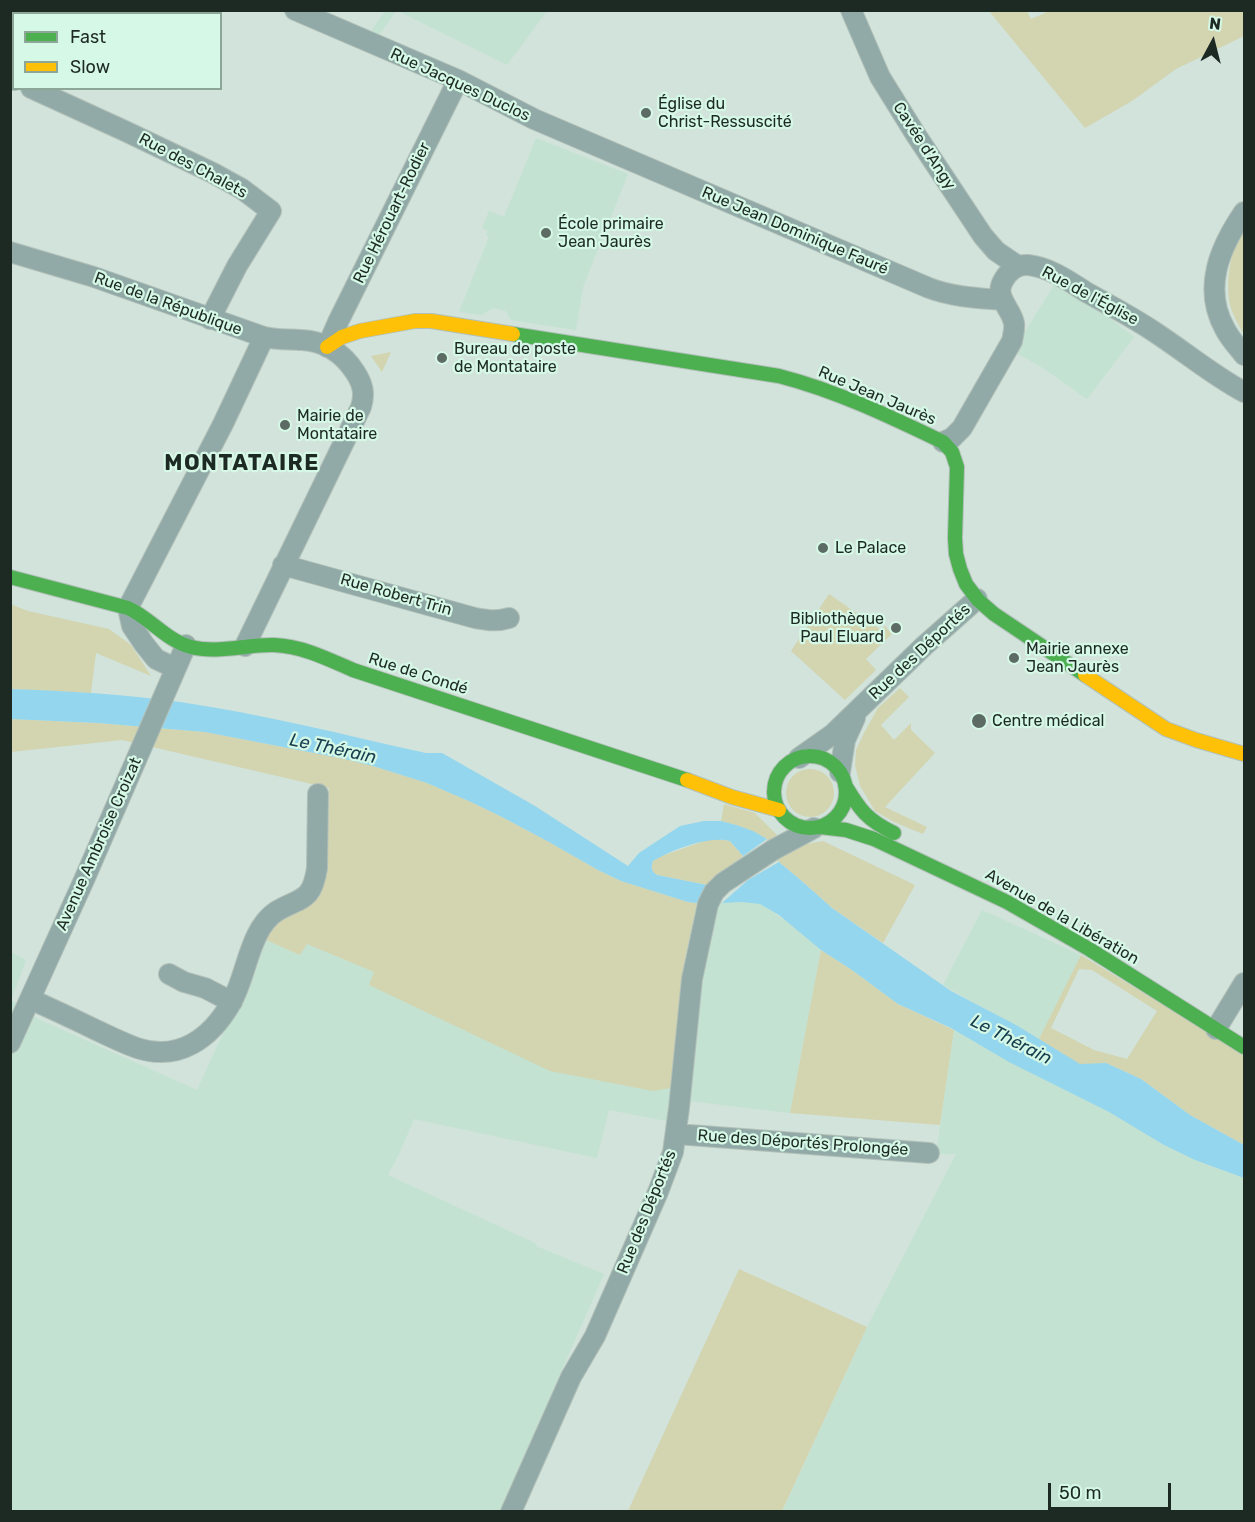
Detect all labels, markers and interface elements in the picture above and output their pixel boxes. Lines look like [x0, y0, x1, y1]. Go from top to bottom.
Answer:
legend [12, 12, 222, 90]
north arrow [1183, 12, 1243, 72]
text: N [1208, 14, 1222, 34]
text: Fast [70, 26, 106, 48]
street label: Rue Jacques Duclos [387, 44, 533, 126]
text: Slow [70, 56, 110, 78]
place label: Église du Christ-Ressuscité [658, 94, 792, 132]
street label: Cavée d'Angy [889, 99, 959, 193]
marker: Église du Christ-Ressuscité [639, 106, 653, 120]
street label: Rue des Chalets [136, 129, 250, 203]
street label: Rue Hérouart-Rodier [349, 139, 435, 287]
street label: Rue Jean Dominique Fauré [699, 183, 891, 279]
place label: École primaire Jean Jaurès [558, 214, 664, 252]
marker: École primaire Jean Jaurès [539, 226, 553, 240]
street label: Rue de l'Église [1038, 262, 1142, 330]
street label: Rue de la République [91, 268, 245, 340]
place label: Bureau de poste de Montataire [454, 339, 576, 377]
marker: Bureau de poste de Montataire [435, 351, 449, 365]
street label: Rue Jean Jaurès [815, 363, 939, 429]
place label: Mairie de Montataire [297, 406, 377, 444]
marker: Mairie de Montataire [278, 418, 292, 432]
district label: MONTATAIRE [164, 451, 320, 477]
place label: Le Palace [835, 538, 906, 558]
marker: Le Palace [816, 541, 830, 555]
street label: Rue Robert Trin [338, 570, 454, 620]
street label: Rue des Déportés [865, 600, 975, 704]
place label: Bibliothèque Paul Eluard [790, 609, 884, 647]
marker: Bibliothèque Paul Eluard [889, 621, 903, 635]
place label: Mairie annexe Jean Jaurès [1026, 639, 1129, 677]
street label: Rue de Condé [366, 649, 470, 699]
marker: Mairie annexe Jean Jaurès [1007, 651, 1021, 665]
place label: Centre médical [992, 711, 1104, 731]
marker: Centre médical [970, 712, 988, 730]
water label: Le Thérain [288, 729, 378, 769]
street label: Avenue Ambroise Croizat [52, 755, 146, 933]
street label: Avenue de la Libération [982, 865, 1142, 969]
water label: Le Thérain [967, 1010, 1055, 1070]
street label: Rue des Déportés Prolongée [697, 1126, 909, 1160]
street label: Rue des Déportés [613, 1147, 681, 1277]
scale bar [1051, 1471, 1174, 1509]
text: 50 m [1059, 1482, 1102, 1504]

